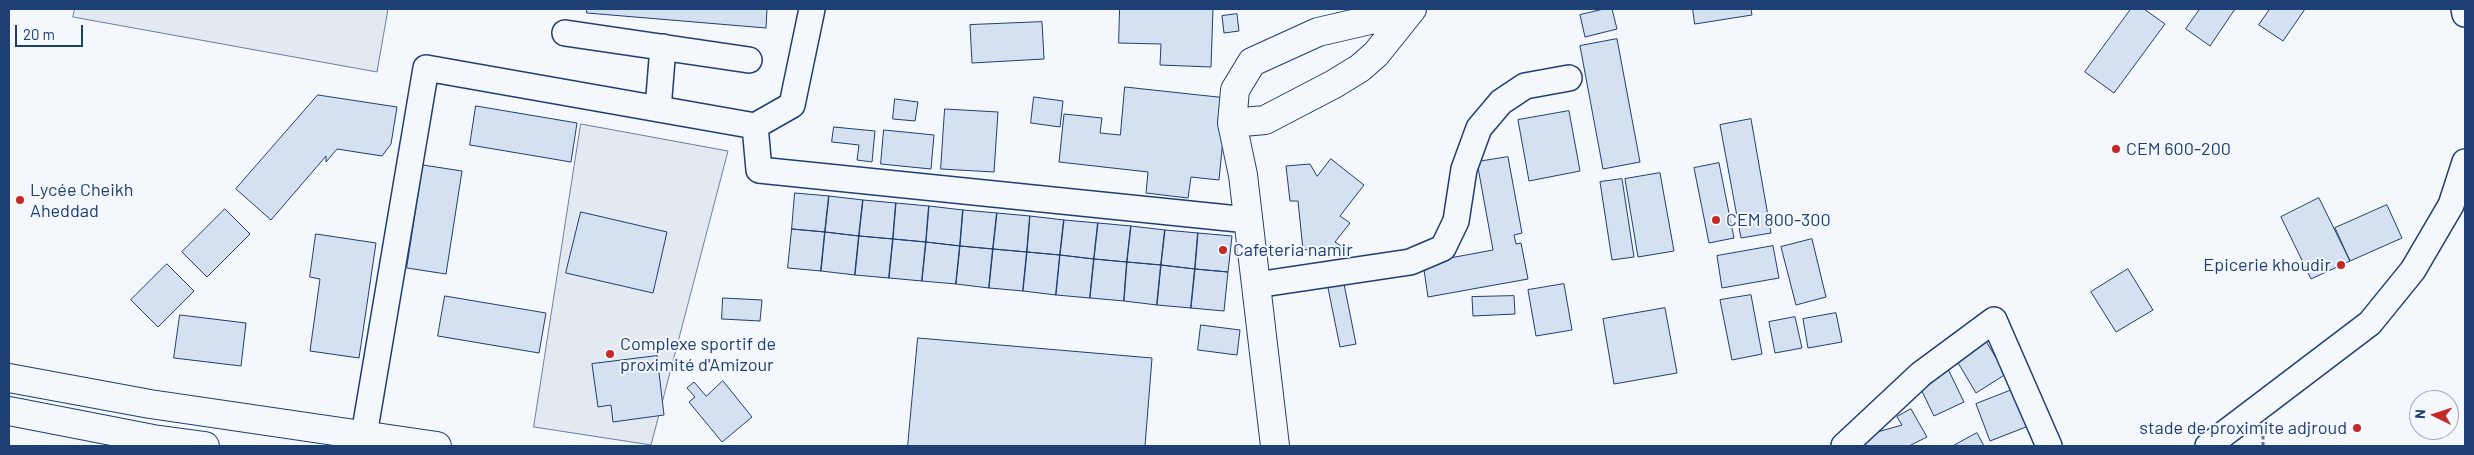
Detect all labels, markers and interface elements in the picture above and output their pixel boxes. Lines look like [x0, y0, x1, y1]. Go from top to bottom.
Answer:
scale bar [18, 15, 85, 47]
text: 20 m [23, 25, 55, 43]
place label: CEM 600-200 [2126, 138, 2231, 160]
marker: CEM 600-200 [2110, 143, 2122, 155]
place label: Lycée Cheikh Aheddad [30, 179, 133, 222]
marker: Lycée Cheikh Aheddad [14, 194, 26, 206]
place label: CEM 800-300 [1726, 209, 1831, 231]
marker: CEM 800-300 [1710, 214, 1722, 226]
place label: Cafeteria namir [1233, 239, 1353, 261]
marker: Cafeteria namir [1217, 244, 1229, 256]
place label: Epicerie khoudir [2203, 254, 2331, 276]
marker: Epicerie khoudir [2335, 259, 2347, 271]
place label: Complexe sportif de proximité d'Amizour [620, 333, 776, 376]
marker: Complexe sportif de proximité d'Amizour [604, 348, 616, 360]
north arrow [2409, 390, 2459, 440]
text: N [2411, 409, 2428, 419]
place label: stade de proximite adjroud [2139, 417, 2347, 439]
marker: stade de proximite adjroud [2351, 422, 2363, 434]

